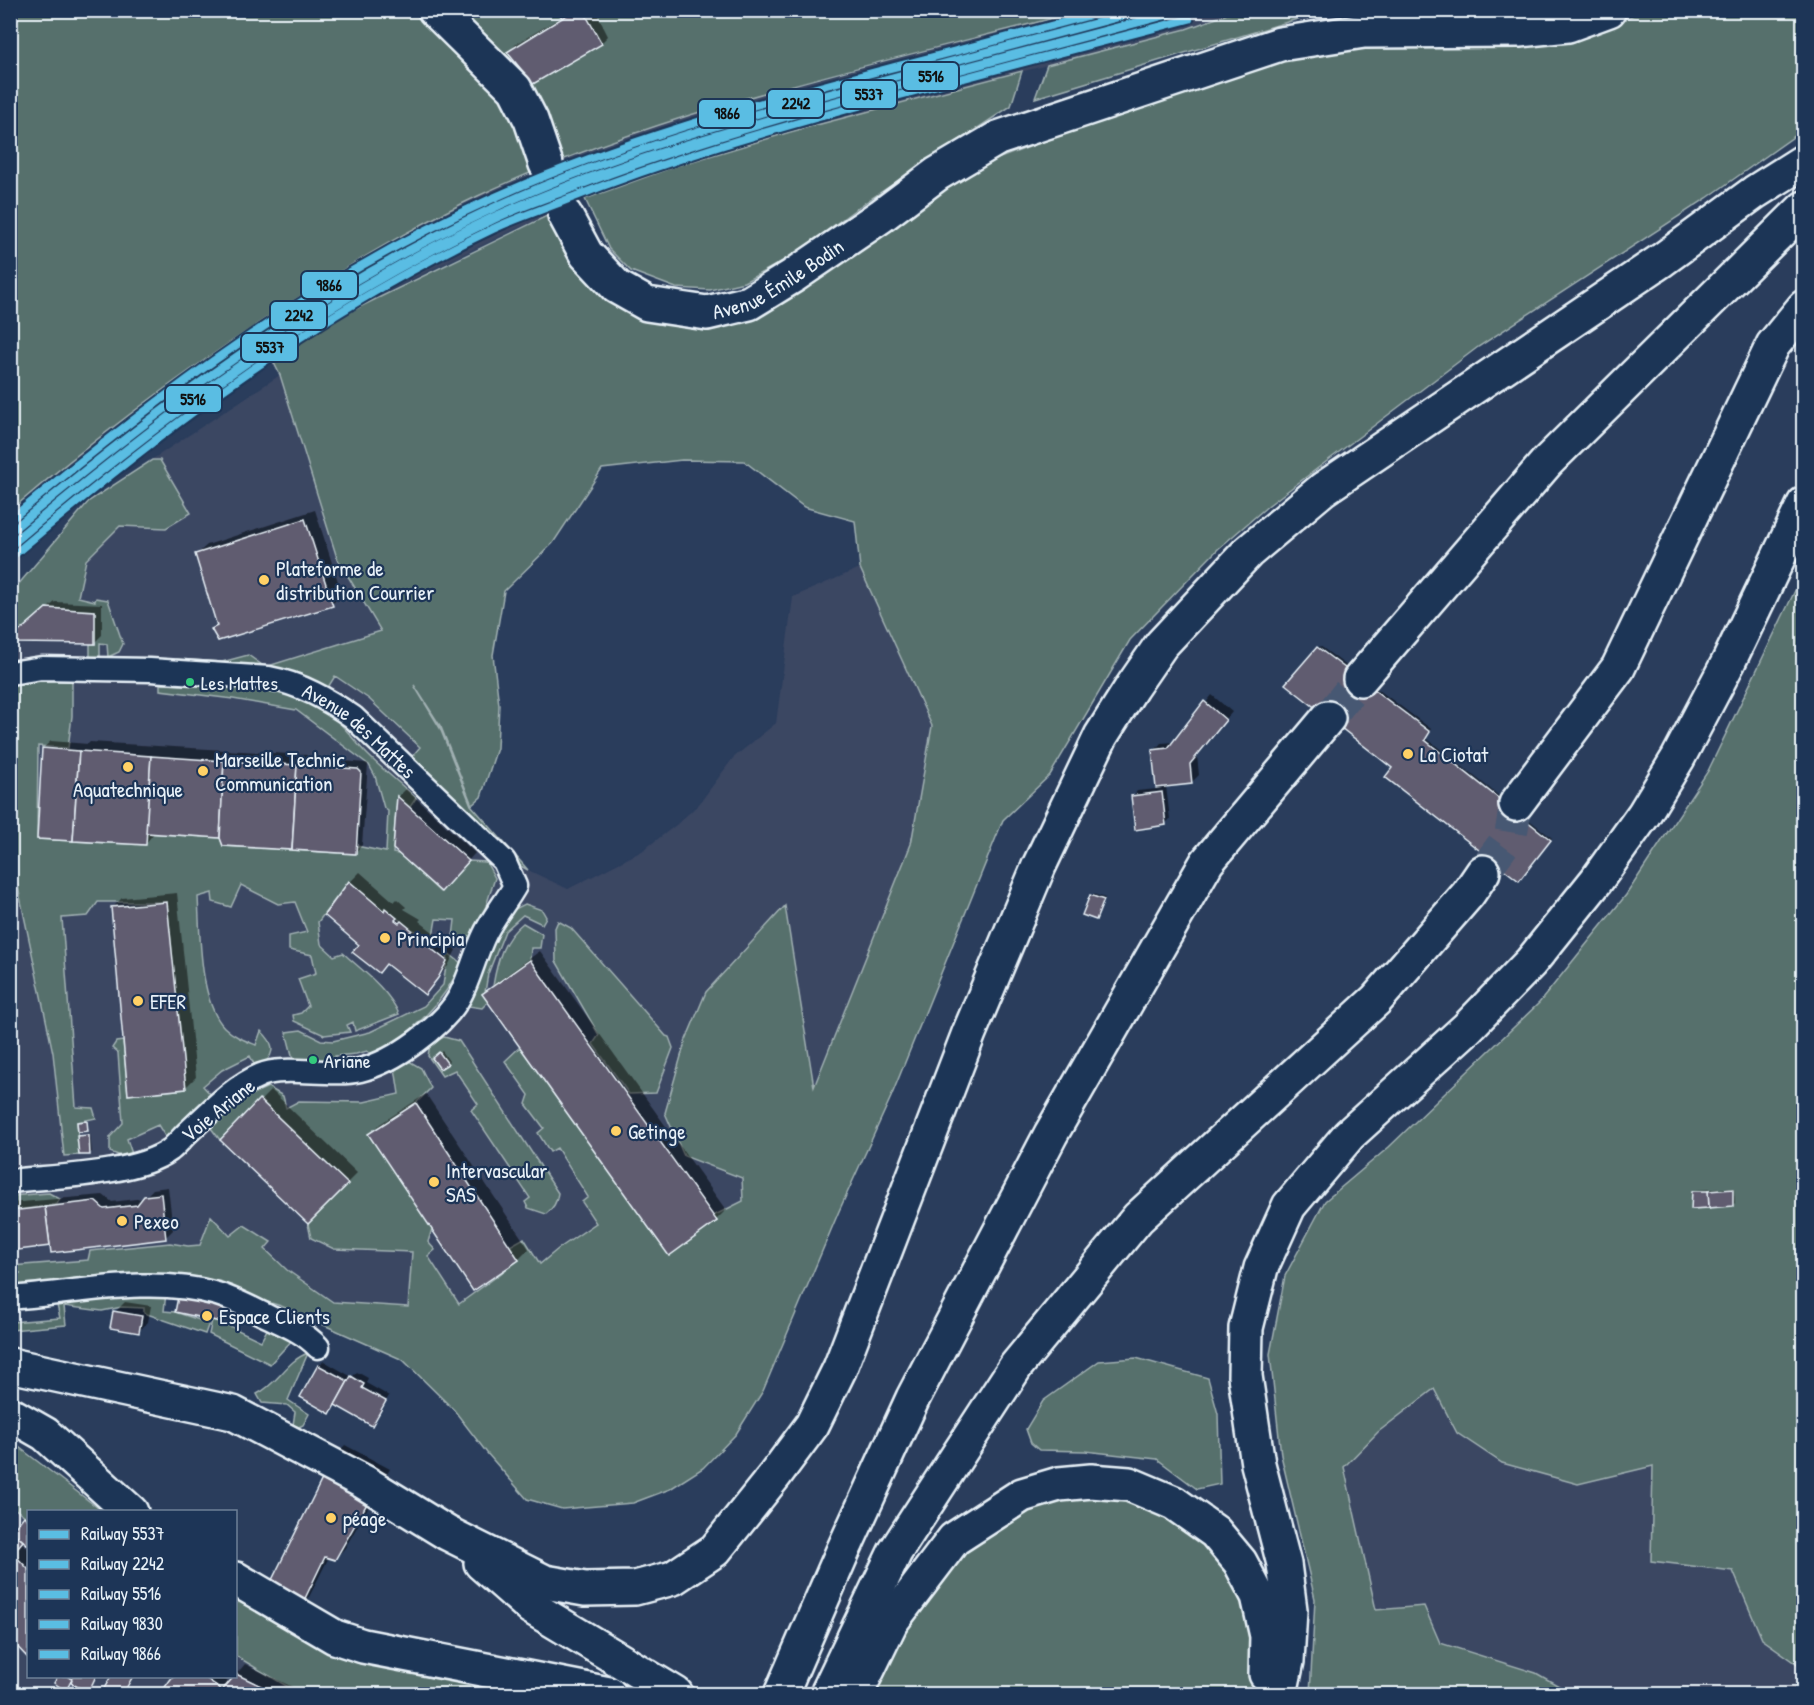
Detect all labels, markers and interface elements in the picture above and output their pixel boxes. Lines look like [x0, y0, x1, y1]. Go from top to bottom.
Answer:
line badge: 5516 [902, 62, 959, 91]
text: 5516 [918, 65, 944, 87]
line badge: 5537 [841, 80, 897, 109]
text: 5537 [855, 83, 883, 105]
line badge: 2242 [767, 89, 824, 118]
text: 2242 [782, 92, 811, 114]
line badge: 9866 [698, 99, 755, 128]
text: 9866 [714, 102, 740, 124]
street label: Avenue Émile Bodin [709, 231, 849, 326]
line badge: 9866 [301, 271, 358, 299]
text: 9866 [316, 274, 342, 296]
line badge: 2242 [270, 301, 327, 330]
text: 2242 [285, 304, 314, 326]
line badge: 5537 [241, 333, 298, 362]
text: 5537 [256, 336, 284, 358]
line badge: 5516 [165, 385, 222, 413]
text: 5516 [180, 388, 206, 410]
place label: Plateforme de distribution Courrier [276, 554, 434, 607]
marker: Plateforme de distribution Courrier [257, 573, 271, 587]
place label: Les Mattes [201, 669, 278, 696]
marker: Les Mattes [184, 676, 196, 688]
street label: Avenue des Mattes [298, 676, 423, 785]
place label: La Ciotat [1420, 740, 1489, 769]
place label: Marseille Technic Communication [215, 745, 346, 798]
marker: La Ciotat [1401, 747, 1415, 761]
marker: Aquatechnique [121, 760, 135, 774]
marker: Marseille Technic Communication [196, 764, 210, 778]
place label: Aquatechnique [73, 775, 183, 804]
place label: Principia [397, 924, 464, 953]
marker: Principia [378, 931, 392, 945]
place label: EFER [150, 987, 186, 1016]
marker: EFER [131, 994, 145, 1008]
place label: Ariane [324, 1047, 371, 1074]
marker: Ariane [307, 1054, 319, 1066]
street label: Voie Ariane [175, 1071, 261, 1149]
place label: Getinge [628, 1117, 686, 1146]
marker: Getinge [609, 1124, 623, 1138]
place label: Intervascular SAS [446, 1156, 547, 1209]
marker: Intervascular SAS [427, 1175, 441, 1189]
place label: Pexeo [134, 1207, 179, 1236]
marker: Pexeo [115, 1214, 129, 1228]
place label: Espace Clients [219, 1302, 330, 1331]
marker: Espace Clients [200, 1309, 214, 1323]
place label: péage [343, 1504, 386, 1533]
legend [27, 1510, 237, 1678]
marker: péage [324, 1511, 338, 1525]
text: Railway 5537 [81, 1521, 164, 1546]
text: Railway 2242 [81, 1551, 165, 1576]
text: Railway 5516 [81, 1581, 161, 1606]
text: Railway 9830 [81, 1611, 163, 1636]
text: Railway 9866 [81, 1641, 161, 1666]

